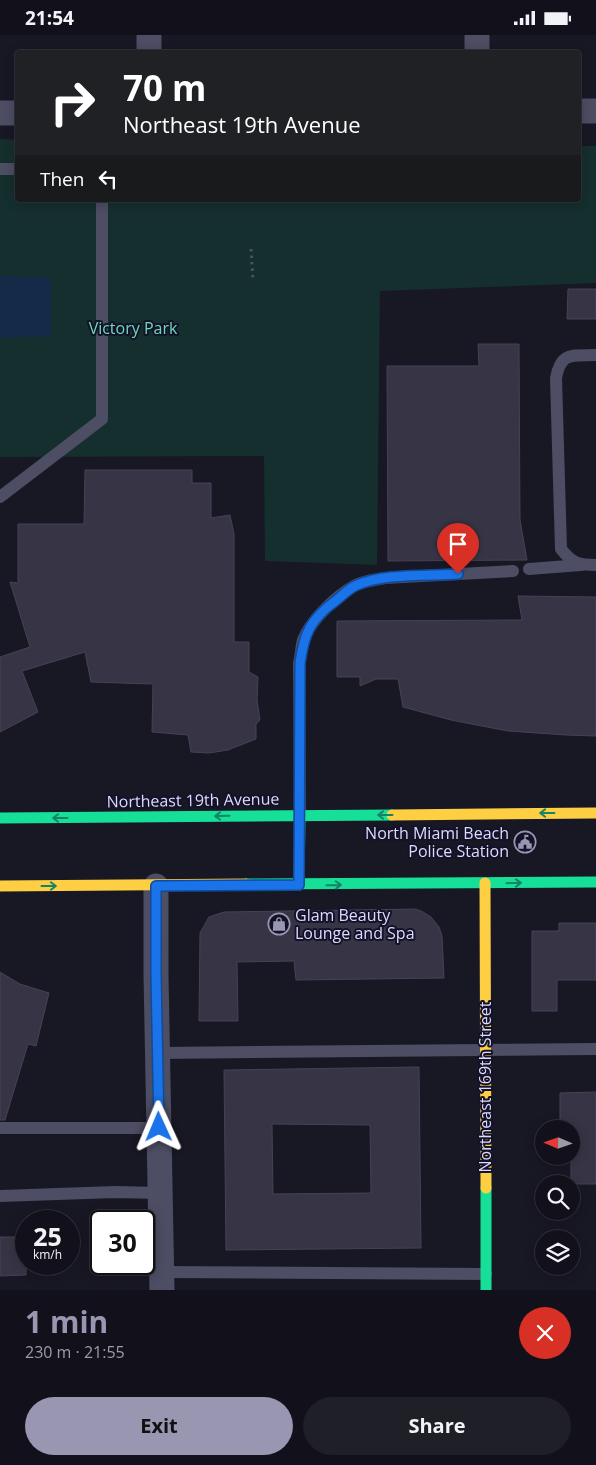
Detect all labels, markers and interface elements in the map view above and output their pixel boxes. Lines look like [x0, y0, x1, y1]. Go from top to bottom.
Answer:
text: 21:54 [25, 5, 74, 31]
text: 70 m [123, 64, 206, 111]
icon: right [40, 70, 105, 135]
text: Northeast 19th Avenue [123, 109, 361, 139]
icon: left [94, 165, 122, 193]
text: Then [40, 166, 84, 192]
park label: Victory Park [89, 317, 178, 339]
pin [437, 523, 479, 574]
icon: arrive [444, 530, 472, 558]
street label: Northeast 19th Avenue [106, 787, 280, 813]
one-way arrow [540, 809, 556, 818]
one-way arrow [377, 810, 394, 820]
one-way arrow [215, 811, 231, 821]
one-way arrow [52, 813, 68, 823]
place label: North Miami Beach Police Station [365, 822, 509, 862]
public building icon: North Miami Beach Police Station [513, 830, 537, 854]
one-way arrow [505, 878, 521, 888]
one-way arrow [325, 880, 341, 890]
one-way arrow [40, 881, 56, 891]
place label: Glam Beauty Lounge and Spa [295, 904, 415, 944]
shop icon: Glam Beauty Lounge and Spa [267, 912, 291, 936]
street label: Northeast 169th Street [474, 1001, 496, 1172]
position arrow [132, 1100, 184, 1152]
north arrow [535, 1120, 580, 1165]
map controls [535, 1120, 580, 1275]
button: search [535, 1175, 580, 1220]
speed limit sign: 30 [90, 1210, 155, 1275]
text: 25 [33, 1219, 62, 1253]
button: layers [535, 1230, 580, 1275]
text: km/h [33, 1246, 62, 1263]
text: 1 min [25, 1301, 108, 1342]
button: close [519, 1307, 571, 1359]
text: 230 m · 21:55 [25, 1341, 125, 1363]
button: Exit [25, 1397, 293, 1455]
button: Share [303, 1397, 571, 1455]

